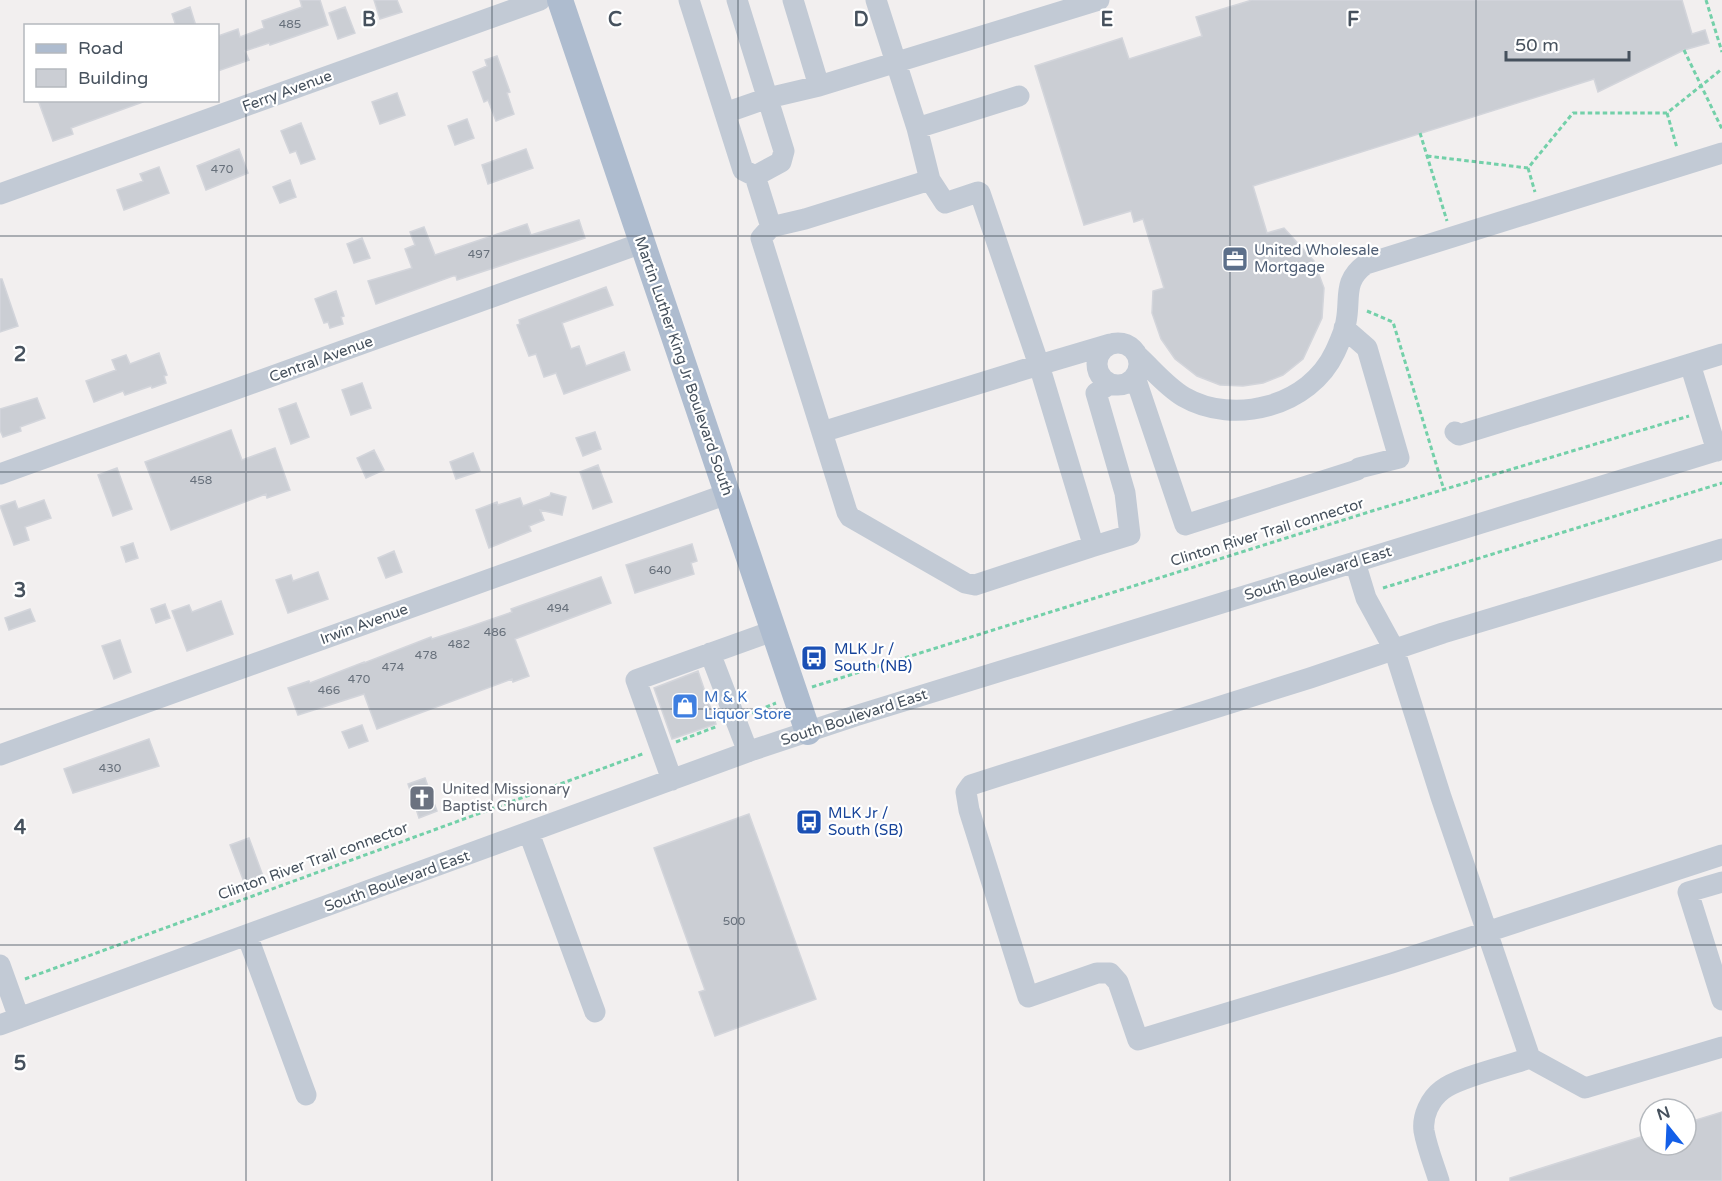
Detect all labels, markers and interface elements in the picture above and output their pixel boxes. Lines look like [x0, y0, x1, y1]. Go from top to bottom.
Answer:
text: B [362, 8, 376, 32]
text: C [608, 8, 622, 32]
text: D [853, 8, 869, 32]
text: E [1101, 8, 1114, 32]
text: F [1347, 8, 1359, 32]
house number: 485 [279, 17, 301, 31]
legend [24, 24, 219, 102]
scale bar [1506, 24, 1629, 62]
text: 50 m [1515, 34, 1559, 56]
text: Road [78, 37, 123, 59]
street label: Ferry Avenue [240, 66, 334, 116]
text: Building [78, 67, 148, 89]
house number: 470 [211, 162, 234, 176]
street label: Martin Luther King Jr Boulevard South [631, 234, 737, 498]
place label: United Wholesale Mortgage [1254, 241, 1379, 276]
office icon: United Wholesale Mortgage [1220, 244, 1250, 274]
house number: 497 [468, 247, 490, 261]
street label: Central Avenue [267, 332, 375, 386]
text: 2 [14, 343, 26, 367]
house number: 458 [190, 473, 212, 487]
street label: Clinton River Trail connector [1168, 494, 1366, 570]
street label: South Boulevard East [1242, 542, 1394, 604]
house number: 640 [649, 563, 672, 577]
text: 3 [14, 579, 26, 603]
street label: Irwin Avenue [318, 600, 410, 648]
house number: 494 [547, 601, 570, 615]
house number: 486 [484, 625, 506, 639]
house number: 482 [448, 637, 470, 651]
place label: MLK Jr / South (NB) [834, 640, 912, 675]
bus stop icon: MLK Jr / South (NB) [799, 643, 829, 673]
house number: 478 [415, 648, 437, 662]
house number: 474 [382, 660, 405, 674]
house number: 470 [348, 672, 371, 686]
house number: 466 [318, 683, 340, 697]
street label: South Boulevard East [778, 685, 930, 749]
place label: M & K Liquor Store [704, 688, 791, 723]
shop icon: M & K Liquor Store [670, 691, 700, 721]
house number: 430 [99, 761, 122, 775]
place label: United Missionary Baptist Church [442, 780, 570, 815]
church icon: United Missionary Baptist Church [407, 783, 437, 813]
place label: MLK Jr / South (SB) [828, 804, 903, 839]
bus stop icon: MLK Jr / South (SB) [794, 807, 824, 837]
text: 4 [14, 816, 27, 840]
street label: Clinton River Trail connector [215, 818, 411, 904]
street label: South Boulevard East [322, 846, 472, 916]
house number: 500 [723, 914, 746, 928]
text: 5 [14, 1052, 26, 1076]
north arrow [1638, 1097, 1698, 1157]
text: N [1654, 1102, 1673, 1125]

